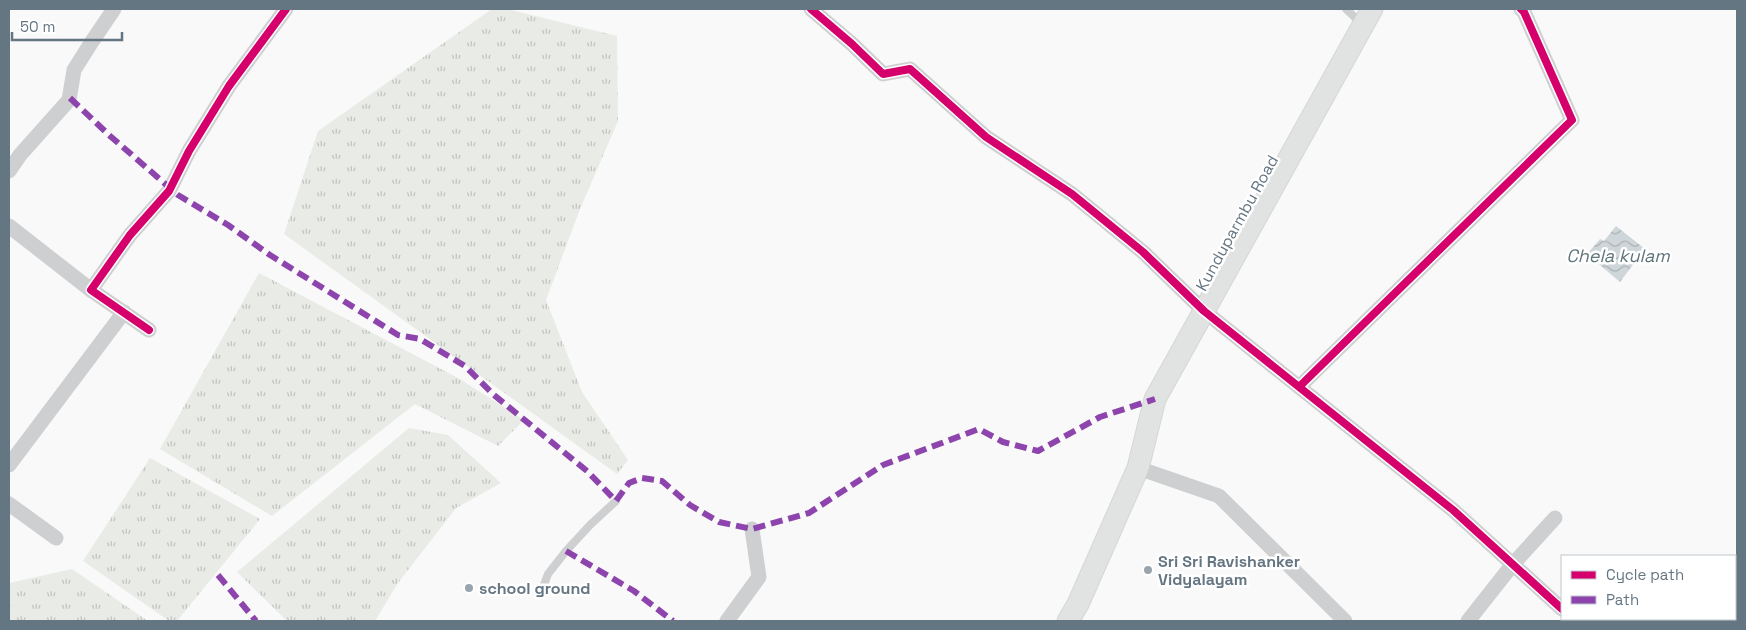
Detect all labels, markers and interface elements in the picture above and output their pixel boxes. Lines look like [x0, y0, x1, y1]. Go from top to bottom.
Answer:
scale bar [12, 10, 122, 42]
text: 50 m [20, 17, 55, 36]
street label: Kunduparmbu Road [1191, 151, 1283, 295]
water label: Chela kulam [1566, 244, 1670, 267]
place label: Sri Sri Ravishanker Vidyalayam [1158, 551, 1300, 590]
legend [1561, 555, 1736, 620]
marker: Sri Sri Ravishanker Vidyalayam [1142, 564, 1154, 576]
text: Cycle path [1606, 565, 1684, 584]
place label: school ground [479, 578, 591, 599]
marker: school ground [463, 582, 475, 594]
text: Path [1606, 590, 1639, 609]

